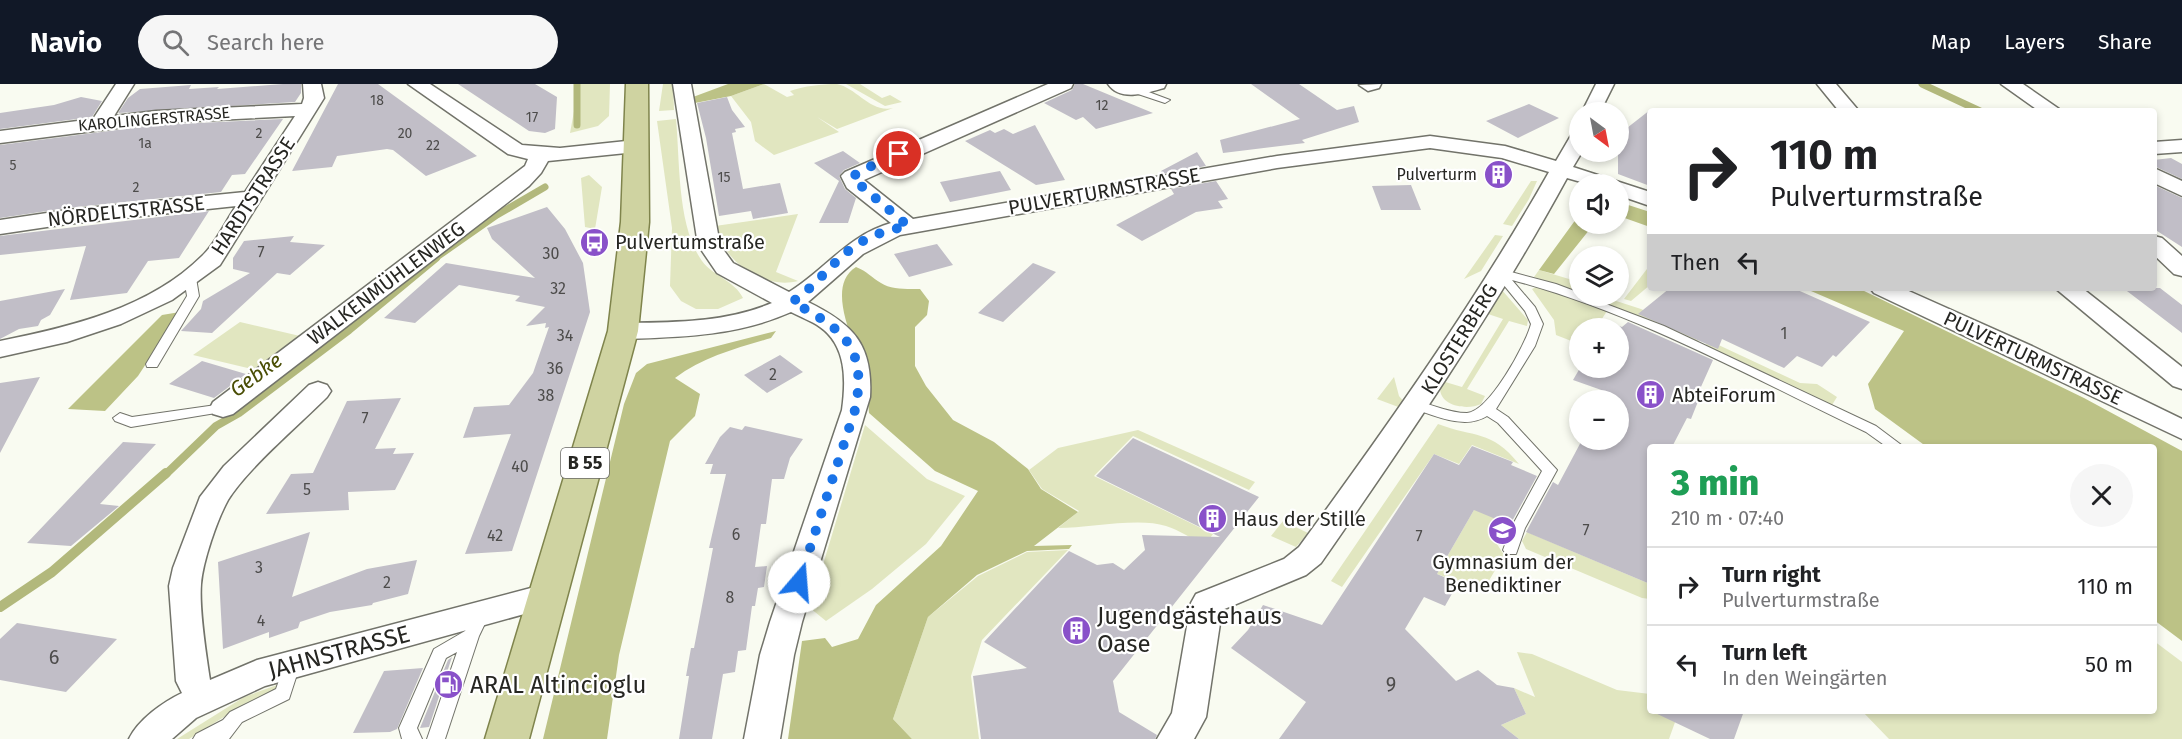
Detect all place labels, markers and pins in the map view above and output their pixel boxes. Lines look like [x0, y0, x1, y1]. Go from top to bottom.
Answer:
pin [873, 128, 924, 179]
building icon: Pulverturm [1482, 158, 1514, 190]
place label: Pulverturm [1397, 165, 1477, 184]
bus stop icon: Pulvertumstraße [578, 226, 610, 258]
place label: Pulvertumstraße [615, 230, 765, 254]
building icon: AbteiForum [1635, 379, 1667, 411]
place label: AbteiForum [1672, 383, 1776, 407]
building icon: Haus der Stille [1196, 503, 1228, 535]
place label: Haus der Stille [1233, 507, 1366, 531]
school or university icon: Gymnasium der Benediktiner [1487, 515, 1519, 547]
place label: Gymnasium der Benediktiner [1432, 550, 1574, 597]
place label: Jugendgästehaus Oase [1097, 602, 1282, 658]
building icon: Jugendgästehaus Oase [1060, 614, 1092, 646]
fuel station icon: ARAL Altincioglu [433, 669, 465, 701]
place label: ARAL Altincioglu [470, 671, 646, 699]

